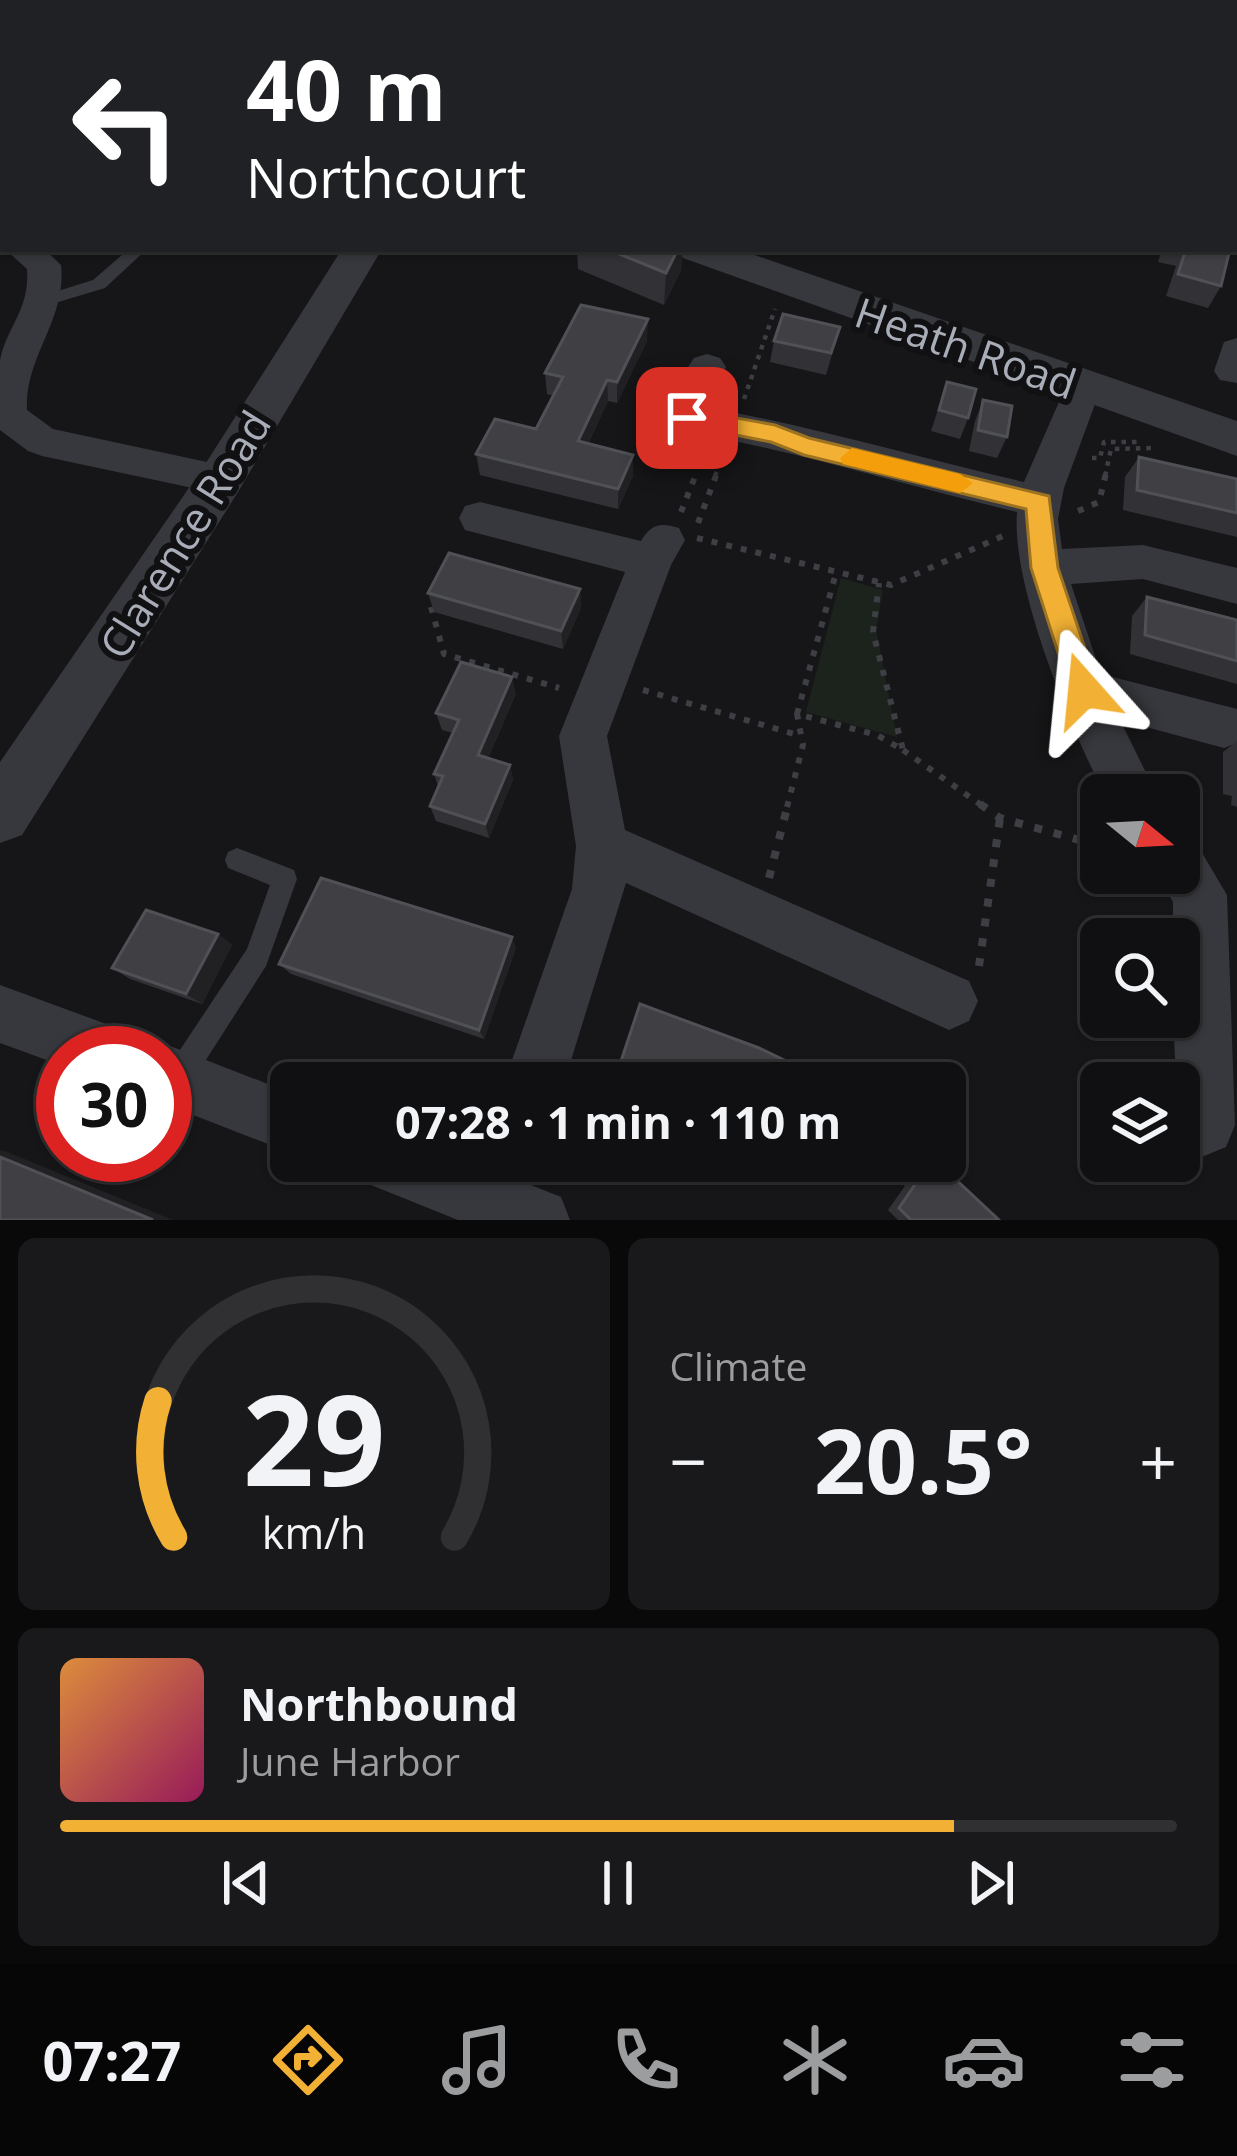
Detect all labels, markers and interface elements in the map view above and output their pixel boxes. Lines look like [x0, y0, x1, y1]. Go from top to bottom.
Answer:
text: 40 m [246, 31, 446, 146]
icon: left [48, 48, 204, 204]
text: Northcourt [246, 140, 526, 214]
street label: Heath Road [848, 283, 1084, 411]
pin [636, 367, 738, 469]
icon: arrive [654, 385, 720, 451]
street label: Clarence Road [85, 399, 283, 669]
position arrow [1021, 627, 1147, 753]
north arrow [1080, 774, 1200, 894]
map controls [1080, 774, 1200, 1182]
button: search [1080, 918, 1200, 1038]
speed limit sign: 30 [36, 1026, 192, 1182]
button: layers [1080, 1062, 1200, 1182]
text: 07:28 · 1 min · 110 m [395, 1091, 841, 1152]
text: Climate [670, 1339, 807, 1392]
text: 29 [242, 1353, 385, 1523]
text: 20.5° [814, 1398, 1033, 1520]
text: − [670, 1415, 707, 1505]
text: + [1139, 1415, 1177, 1505]
text: km/h [262, 1503, 366, 1562]
text: Northbound [240, 1673, 518, 1734]
text: June Harbor [240, 1734, 460, 1787]
icon: previous [213, 1850, 279, 1916]
icon: pause [585, 1850, 651, 1916]
icon: next [958, 1850, 1024, 1916]
icon: directions [266, 2018, 350, 2102]
icon: music [435, 2018, 519, 2102]
icon: phone [604, 2018, 688, 2102]
icon: climate [773, 2018, 857, 2102]
icon: car [942, 2018, 1026, 2102]
icon: filters [1110, 2018, 1194, 2102]
text: 07:27 [42, 2023, 181, 2097]

